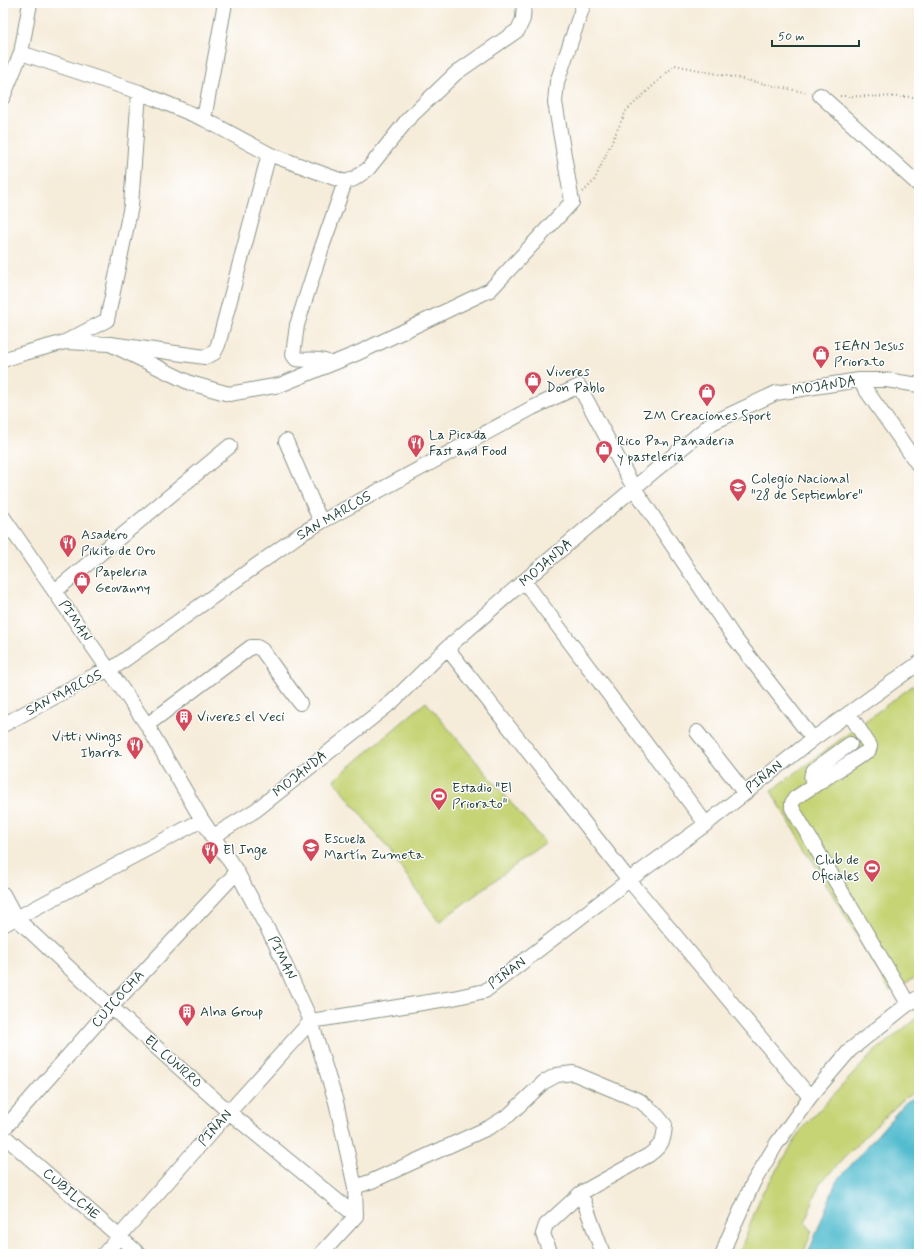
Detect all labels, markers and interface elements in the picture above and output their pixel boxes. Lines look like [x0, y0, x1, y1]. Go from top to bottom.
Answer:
scale bar [772, 22, 859, 48]
text: 50 m [778, 29, 805, 45]
place label: IEAN Jesus Priorato [834, 337, 904, 371]
shop icon: IEAN Jesus Priorato [811, 344, 831, 369]
place label: Viveres Don Pablo [546, 363, 605, 397]
shop icon: Viveres Don Pablo [523, 370, 543, 395]
street label: MOJANDA [791, 372, 857, 400]
shop icon: ZM Creaciones Sport [697, 382, 717, 407]
place label: ZM Creaciones Sport [643, 407, 771, 425]
place label: La Picada Fast and Food [429, 426, 507, 460]
place label: Rico Pan Panaderia y pasteleria [617, 432, 734, 466]
restaurant icon: La Picada Fast and Food [406, 433, 426, 458]
shop icon: Rico Pan Panaderia y pasteleria [594, 439, 614, 464]
place label: Colegio Nacional "28 de Septiembre" [751, 470, 863, 504]
school or university icon: Colegio Nacional "28 de Septiembre" [728, 477, 748, 502]
street label: SAN MARCOS [293, 487, 375, 545]
place label: Asadero Pikito de Oro [81, 526, 156, 560]
restaurant icon: Asadero Pikito de Oro [58, 533, 78, 558]
street label: MOJANDA [516, 535, 576, 591]
place label: Papeleria Geovanny [95, 563, 150, 597]
shop icon: Papeleria Geovanny [72, 570, 92, 595]
street label: PIMAN [54, 597, 96, 645]
street label: SAN MARCOS [23, 666, 105, 720]
building icon: Viveres el Veci [174, 707, 194, 732]
place label: Viveres el Veci [197, 708, 285, 726]
place label: Vitti Wings Ibarra [52, 728, 123, 762]
restaurant icon: Vitti Wings Ibarra [125, 735, 145, 760]
street label: MOJANDA [269, 747, 331, 801]
street label: PIÑAN [742, 757, 786, 797]
place label: Estadio "El Priorato" [452, 779, 512, 813]
sports icon: Estadio "El Priorato" [429, 786, 449, 811]
place label: Escuela Martín Zumeta [324, 830, 424, 864]
school or university icon: Escuela Martín Zumeta [301, 837, 321, 862]
restaurant icon: El Inge [200, 840, 220, 865]
place label: El Inge [223, 841, 268, 860]
place label: Club de Oficiales [811, 851, 859, 885]
sports icon: Club de Oficiales [862, 858, 882, 883]
street label: PIMAN [264, 933, 300, 983]
street label: PIÑAN [485, 953, 529, 993]
street label: CUICOCHA [87, 967, 149, 1031]
building icon: Alna Group [177, 1002, 197, 1027]
place label: Alna Group [200, 1003, 264, 1021]
street label: EL CUNRRO [140, 1031, 206, 1093]
street label: PIÑAN [194, 1106, 236, 1150]
street label: CUBILCHE [39, 1164, 103, 1224]

